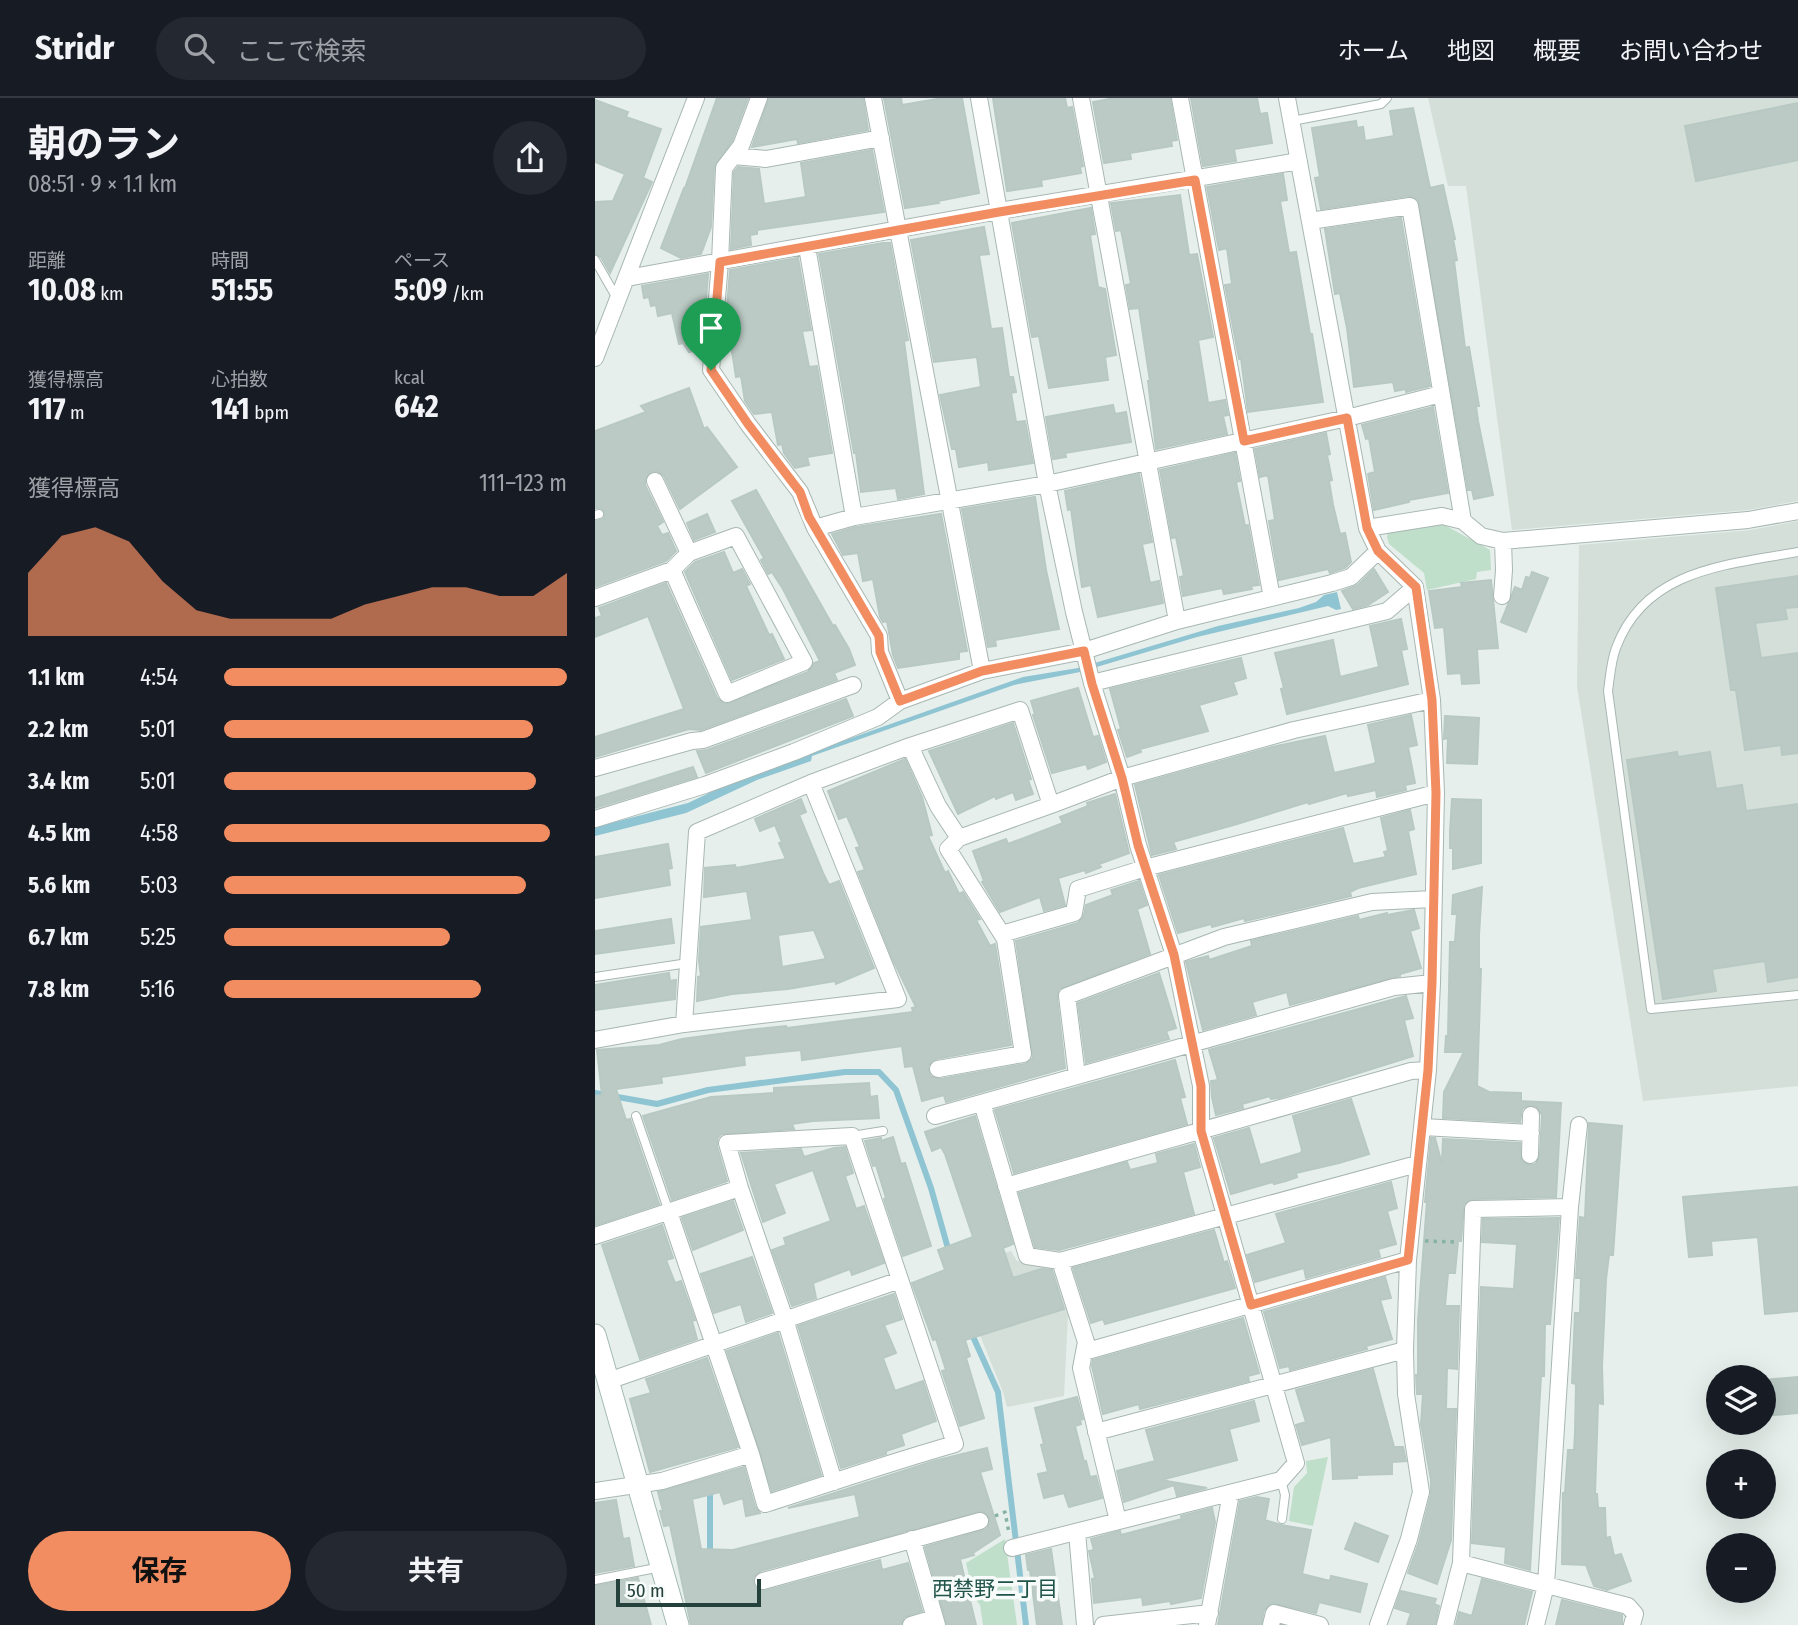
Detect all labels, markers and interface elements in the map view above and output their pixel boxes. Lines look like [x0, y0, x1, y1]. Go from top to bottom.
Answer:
search box [156, 17, 646, 80]
text: Stridr [35, 28, 114, 68]
icon: search [180, 29, 218, 67]
text: ここで検索 [236, 36, 366, 67]
text: ホーム [1338, 37, 1409, 65]
text: 地図 [1447, 37, 1495, 65]
text: 概要 [1533, 37, 1581, 65]
text: お問い合わせ [1619, 37, 1763, 65]
text: 朝のラン [28, 121, 180, 167]
button: share [493, 121, 567, 195]
text: 08:51 · 9 × 1.1 km [28, 170, 177, 198]
text: 距離 [28, 249, 66, 272]
text: 時間 [211, 249, 249, 272]
text: ペース [394, 249, 450, 272]
text: 10.08 [28, 272, 96, 308]
text: 51:55 [211, 272, 273, 308]
text: 5:09 [394, 272, 447, 308]
text: km [96, 282, 124, 305]
text: /km [447, 282, 484, 305]
pin [681, 298, 741, 370]
icon: arrive [692, 309, 730, 347]
text: kcal [394, 366, 425, 389]
text: 獲得標高 [28, 368, 104, 391]
text: 心拍数 [211, 368, 268, 391]
text: 642 [394, 389, 439, 425]
text: 117 [28, 391, 66, 427]
text: 141 [211, 391, 250, 427]
text: m [66, 401, 85, 424]
text: bpm [250, 401, 289, 424]
text: 111–123 m [479, 469, 567, 497]
text: 獲得標高 [28, 474, 120, 502]
text: 1.1 km [28, 663, 84, 691]
text: 4:54 [140, 663, 178, 691]
text: 2.2 km [28, 715, 89, 743]
text: 5:01 [140, 715, 176, 743]
text: 3.4 km [28, 767, 90, 795]
text: 5:01 [140, 767, 176, 795]
text: 4.5 km [28, 819, 91, 847]
text: 4:58 [140, 819, 178, 847]
text: 5.6 km [28, 871, 90, 899]
text: 5:03 [140, 871, 178, 899]
text: 6.7 km [28, 923, 89, 951]
text: 5:25 [140, 923, 176, 951]
text: 7.8 km [28, 975, 89, 1003]
text: 5:16 [140, 975, 175, 1003]
map controls [1706, 1365, 1776, 1603]
button: layers [1706, 1365, 1776, 1435]
button: + [1706, 1449, 1776, 1519]
button: 保存 [28, 1531, 291, 1611]
button: 共有 [305, 1531, 567, 1611]
button: − [1706, 1533, 1776, 1603]
scale bar [616, 1576, 761, 1608]
district label: 西禁野二丁目 [932, 1576, 1058, 1602]
text: 50 m [627, 1579, 665, 1602]

